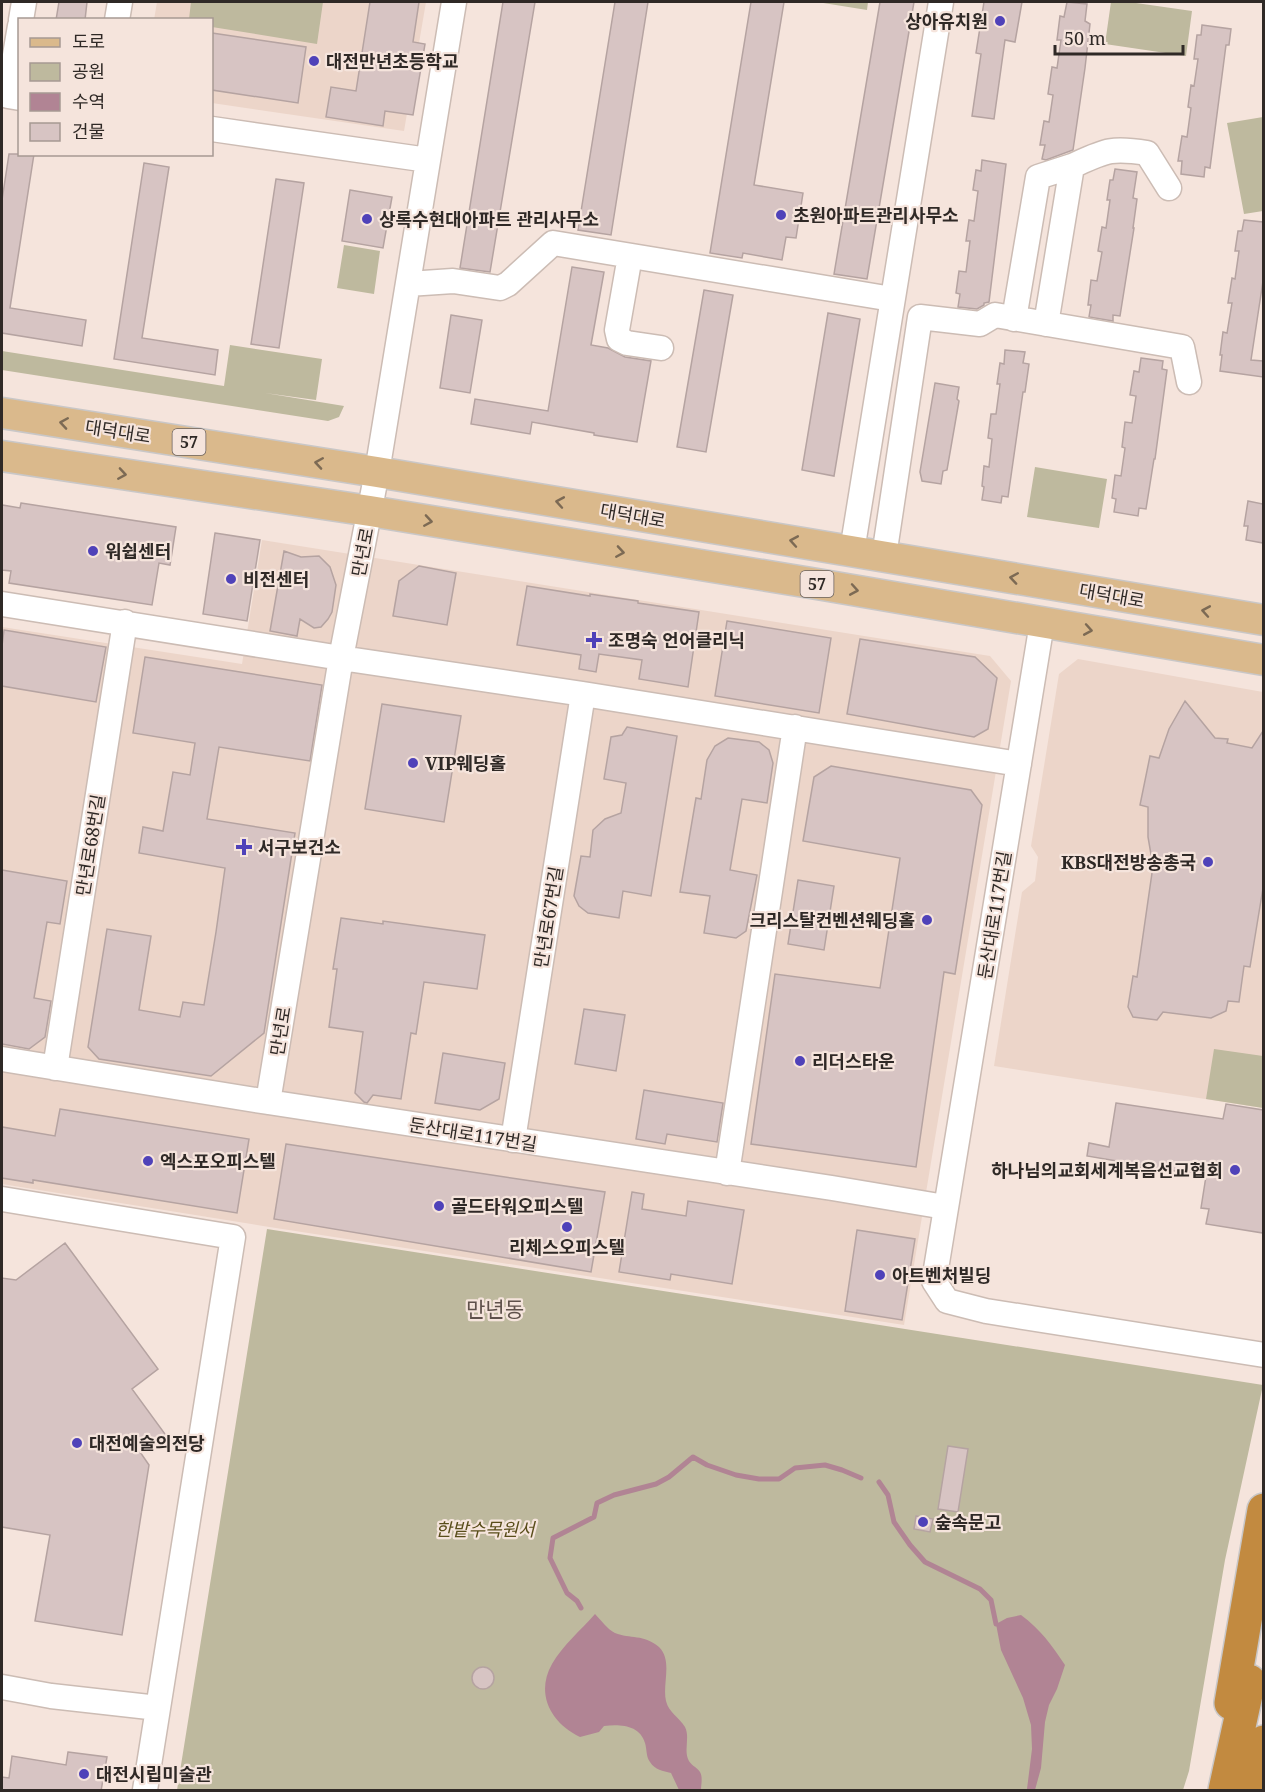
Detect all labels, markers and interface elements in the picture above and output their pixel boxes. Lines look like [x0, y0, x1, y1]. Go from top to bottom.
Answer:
place label: 상아유치원 [905, 9, 988, 33]
marker: 상아유치원 [993, 14, 1007, 28]
legend [18, 18, 213, 156]
scale bar [1055, 18, 1182, 56]
text: 50 m [1064, 26, 1106, 50]
text: 도로 [72, 29, 105, 53]
place label: 대전만년초등학교 [326, 49, 458, 73]
marker: 대전만년초등학교 [307, 54, 321, 68]
text: 공원 [72, 59, 105, 83]
text: 수역 [72, 89, 105, 113]
text: 건물 [72, 119, 105, 143]
place label: 초원아파트관리사무소 [793, 203, 959, 227]
place label: 상록수현대아파트 관리사무소 [379, 207, 599, 231]
marker: 초원아파트관리사무소 [774, 208, 788, 222]
marker: 상록수현대아파트 관리사무소 [360, 212, 374, 226]
street label: 대덕대로 [83, 414, 153, 448]
one-way arrow [60, 417, 70, 430]
road number: 57 [172, 429, 206, 455]
one-way arrow [315, 457, 324, 469]
one-way arrow [117, 467, 126, 479]
one-way arrow [555, 497, 565, 509]
street label: 대덕대로 [598, 497, 668, 533]
one-way arrow [422, 514, 432, 527]
street label: 만년로 [345, 525, 379, 579]
one-way arrow [789, 536, 799, 548]
place label: 워쉽센터 [105, 539, 171, 563]
marker: 워쉽센터 [86, 544, 100, 558]
one-way arrow [615, 545, 625, 558]
place label: 비전센터 [243, 567, 309, 591]
road number: 57 [800, 571, 834, 597]
marker: 비전센터 [224, 572, 238, 586]
one-way arrow [1009, 572, 1019, 585]
street label: 대덕대로 [1077, 577, 1147, 613]
one-way arrow [849, 584, 859, 596]
one-way arrow [1201, 605, 1210, 617]
one-way arrow [1083, 624, 1092, 636]
place label: 조명숙 언어클리닉 [608, 628, 745, 652]
marker: 조명숙 언어클리닉 [585, 631, 603, 649]
place label: VIP웨딩홀 [425, 751, 506, 775]
marker: VIP웨딩홀 [406, 756, 420, 770]
street label: 만년로68번길 [70, 792, 110, 898]
place label: 서구보건소 [258, 835, 341, 859]
marker: 서구보건소 [235, 838, 253, 856]
street label: 둔산대로117번길 [972, 849, 1016, 981]
place label: KBS대전방송총국 [1061, 850, 1196, 874]
marker: KBS대전방송총국 [1201, 855, 1215, 869]
street label: 만년로67번길 [528, 864, 568, 970]
place label: 크리스탈컨벤션웨딩홀 [749, 908, 915, 932]
marker: 크리스탈컨벤션웨딩홀 [920, 913, 934, 927]
street label: 만년로 [264, 1005, 296, 1057]
place label: 리더스타운 [812, 1049, 895, 1073]
marker: 리더스타운 [793, 1054, 807, 1068]
street label: 둔산대로117번길 [407, 1112, 539, 1156]
place label: 엑스포오피스텔 [160, 1149, 276, 1173]
marker: 엑스포오피스텔 [141, 1154, 155, 1168]
place label: 하나님의교회세계복음선교협회 [991, 1158, 1223, 1182]
marker: 하나님의교회세계복음선교협회 [1228, 1163, 1242, 1177]
place label: 골드타워오피스텔 [451, 1194, 583, 1218]
marker: 골드타워오피스텔 [432, 1199, 446, 1213]
marker: 리체스오피스텔 [560, 1220, 574, 1234]
place label: 리체스오피스텔 [509, 1235, 625, 1259]
place label: 아트벤처빌딩 [892, 1263, 991, 1287]
marker: 아트벤처빌딩 [873, 1268, 887, 1282]
district label: 만년동 [466, 1295, 524, 1323]
place label: 대전예술의전당 [89, 1431, 205, 1455]
marker: 대전예술의전당 [70, 1436, 84, 1450]
place label: 숲속문고 [935, 1510, 1001, 1534]
marker: 숲속문고 [916, 1515, 930, 1529]
park label: 한밭수목원서 [435, 1517, 537, 1541]
place label: 대전시립미술관 [96, 1762, 212, 1786]
marker: 대전시립미술관 [77, 1767, 91, 1781]

